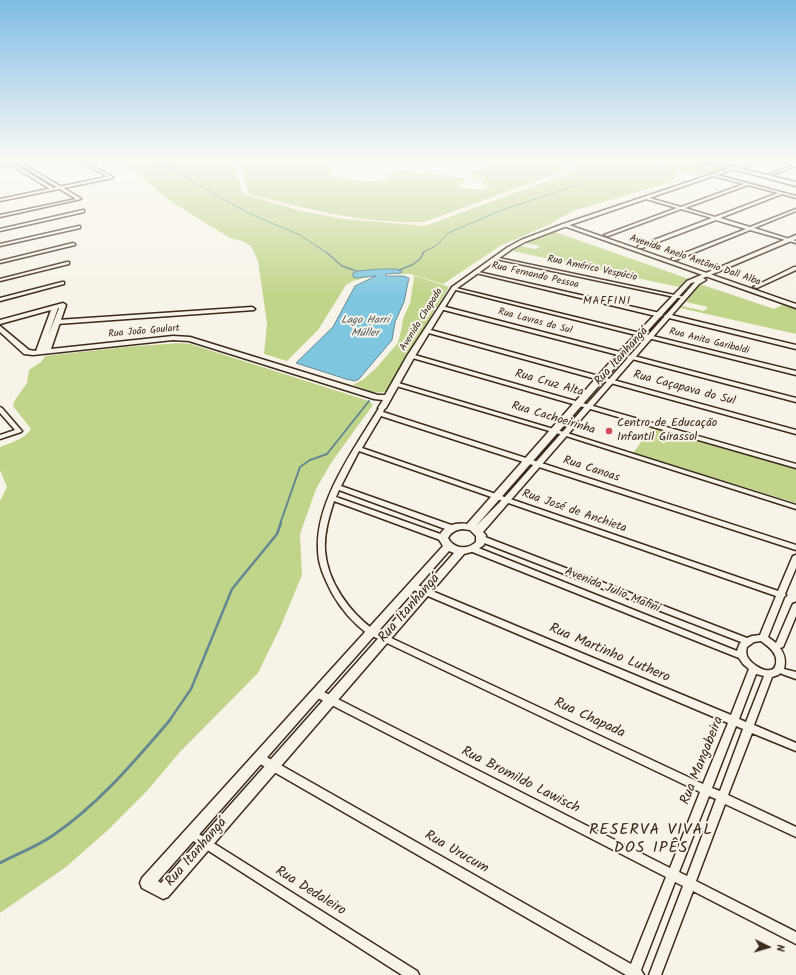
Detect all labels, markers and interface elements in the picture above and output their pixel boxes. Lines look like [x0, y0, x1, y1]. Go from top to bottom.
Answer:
street label: Avenida Anelo Antônio Dall Alba [628, 233, 762, 289]
street label: Rua Américo Vespúcio [546, 254, 638, 284]
street label: Rua Fernando Pessoa [490, 260, 580, 292]
street label: Avenida Chapada [398, 287, 446, 353]
district label: MAFFINI [583, 295, 631, 309]
street label: Rua Lavras do Sul [497, 306, 573, 338]
water label: Lago Harri Müller [341, 314, 389, 340]
street label: Rua João Goulart [108, 323, 180, 341]
street label: Rua Itanhangá [592, 325, 652, 389]
street label: Rua Anita Garibaldi [668, 326, 750, 358]
street label: Rua Cruz Alta [513, 367, 585, 401]
street label: Rua Caçapava do Sul [631, 368, 737, 410]
street label: Rua Cachoeirinha [509, 399, 597, 439]
place label: Centro de Educação Infantil Girassol [617, 417, 717, 445]
marker: Centro de Educação Infantil Girassol [604, 426, 614, 436]
street label: Rua Canoas [561, 454, 621, 486]
street label: Rua José de Anchieta [520, 487, 628, 537]
street label: Avenida Julio Mafini [562, 565, 662, 617]
street label: Rua Itanhangá [376, 571, 444, 647]
street label: Rua Martinho Luthero [546, 621, 672, 687]
street label: Rua Chapada [551, 695, 627, 743]
street label: Rua Mangabeira [678, 714, 728, 808]
street label: Rua Bromildo Lawisch [458, 744, 582, 818]
street label: Rua Itanhangá [163, 815, 231, 891]
district label: RESERVA VIVAL DOS IPÊS [589, 821, 713, 859]
street label: Rua Urucum [421, 828, 491, 878]
street label: Rua Dedaleiro [272, 864, 348, 920]
north arrow [748, 927, 788, 967]
text: N [771, 944, 789, 952]

